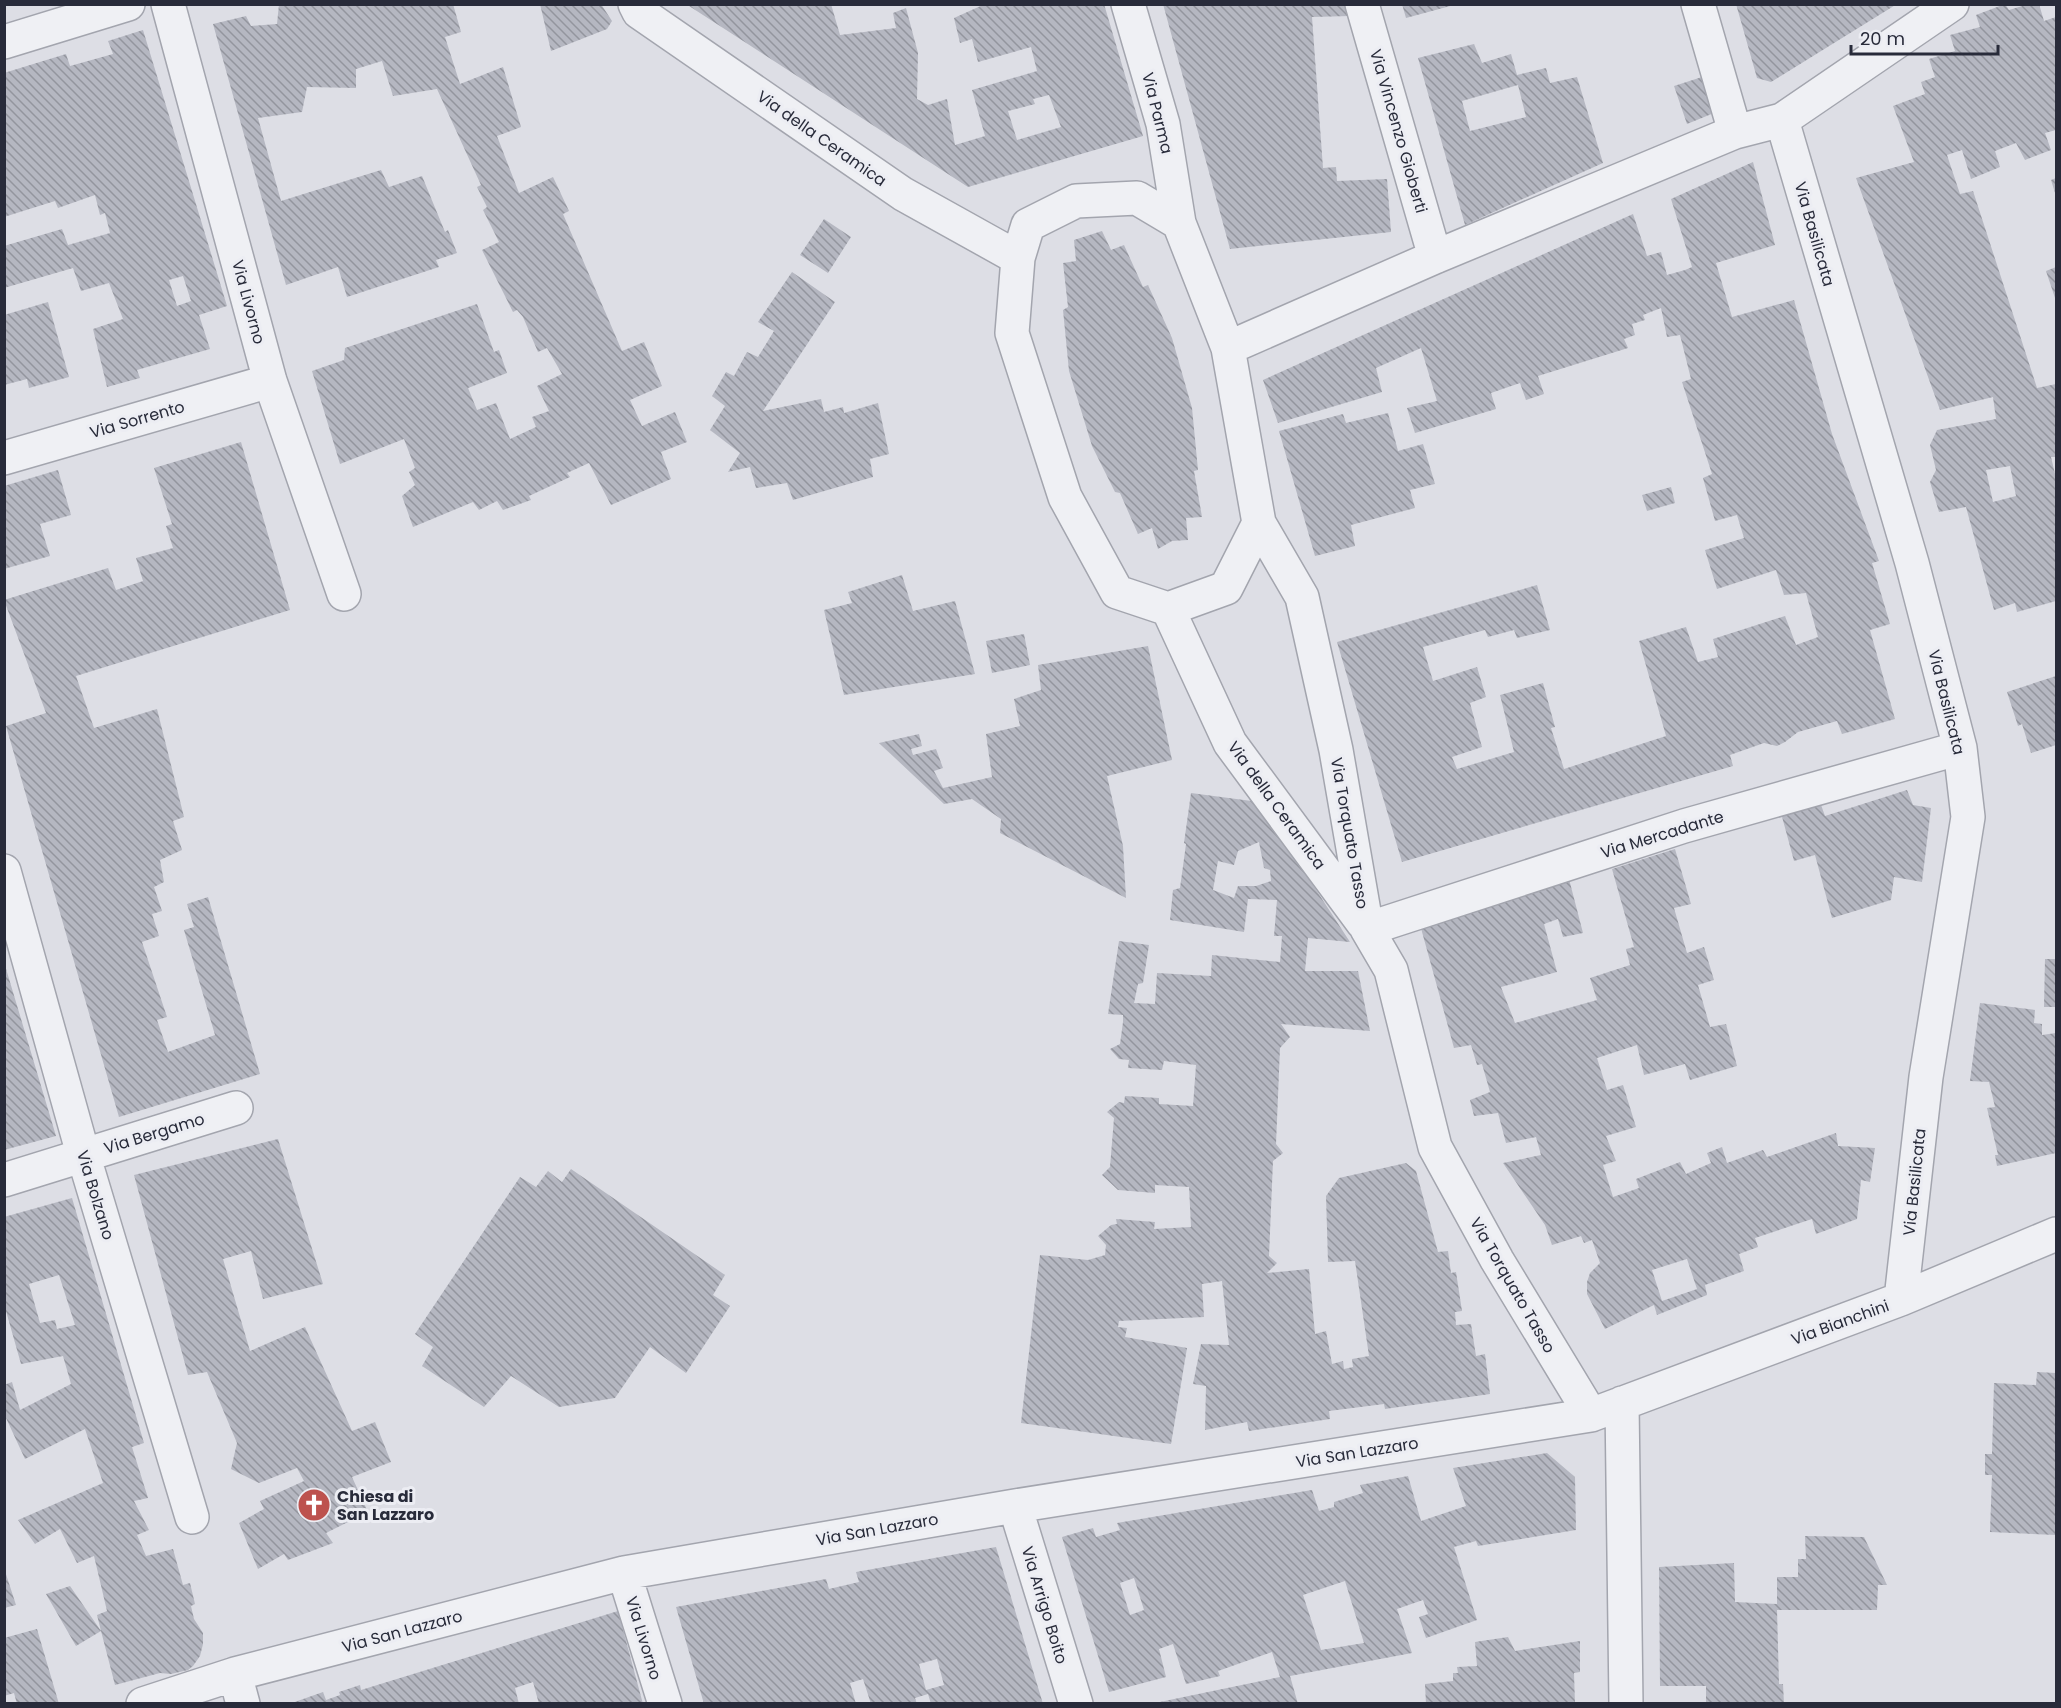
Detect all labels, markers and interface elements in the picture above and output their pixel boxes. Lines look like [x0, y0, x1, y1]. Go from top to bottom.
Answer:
scale bar [1851, 18, 1998, 56]
text: 20 m [1860, 26, 1905, 51]
street label: Via Vincenzo Gioberti [1364, 46, 1433, 216]
street label: Via Parma [1136, 70, 1179, 156]
street label: Via della Ceramica [752, 85, 891, 192]
street label: Via Basilicata [1789, 179, 1840, 289]
street label: Via Livorno [226, 257, 271, 347]
street label: Via Sorrento [87, 395, 187, 444]
street label: Via Basilicata [1922, 647, 1971, 757]
street label: Via della Ceramica [1222, 736, 1331, 874]
street label: Via Torquato Tasso [1325, 756, 1374, 911]
street label: Via Mercadante [1598, 805, 1727, 864]
street label: Via Bergamo [101, 1107, 207, 1160]
street label: Via Basilicata [1897, 1127, 1932, 1237]
street label: Via Bolzano [71, 1148, 120, 1243]
street label: Via Torquato Tasso [1464, 1213, 1561, 1357]
street label: Via Bianchini [1788, 1294, 1892, 1351]
street label: Via San Lazzaro [1294, 1431, 1420, 1474]
place label: Chiesa di San Lazzaro [337, 1485, 434, 1526]
church icon: Chiesa di San Lazzaro [296, 1487, 332, 1523]
street label: Via San Lazzaro [814, 1507, 940, 1552]
street label: Via Arrigo Boito [1016, 1544, 1073, 1667]
street label: Via Livorno [620, 1593, 667, 1683]
street label: Via San Lazzaro [339, 1604, 465, 1659]

